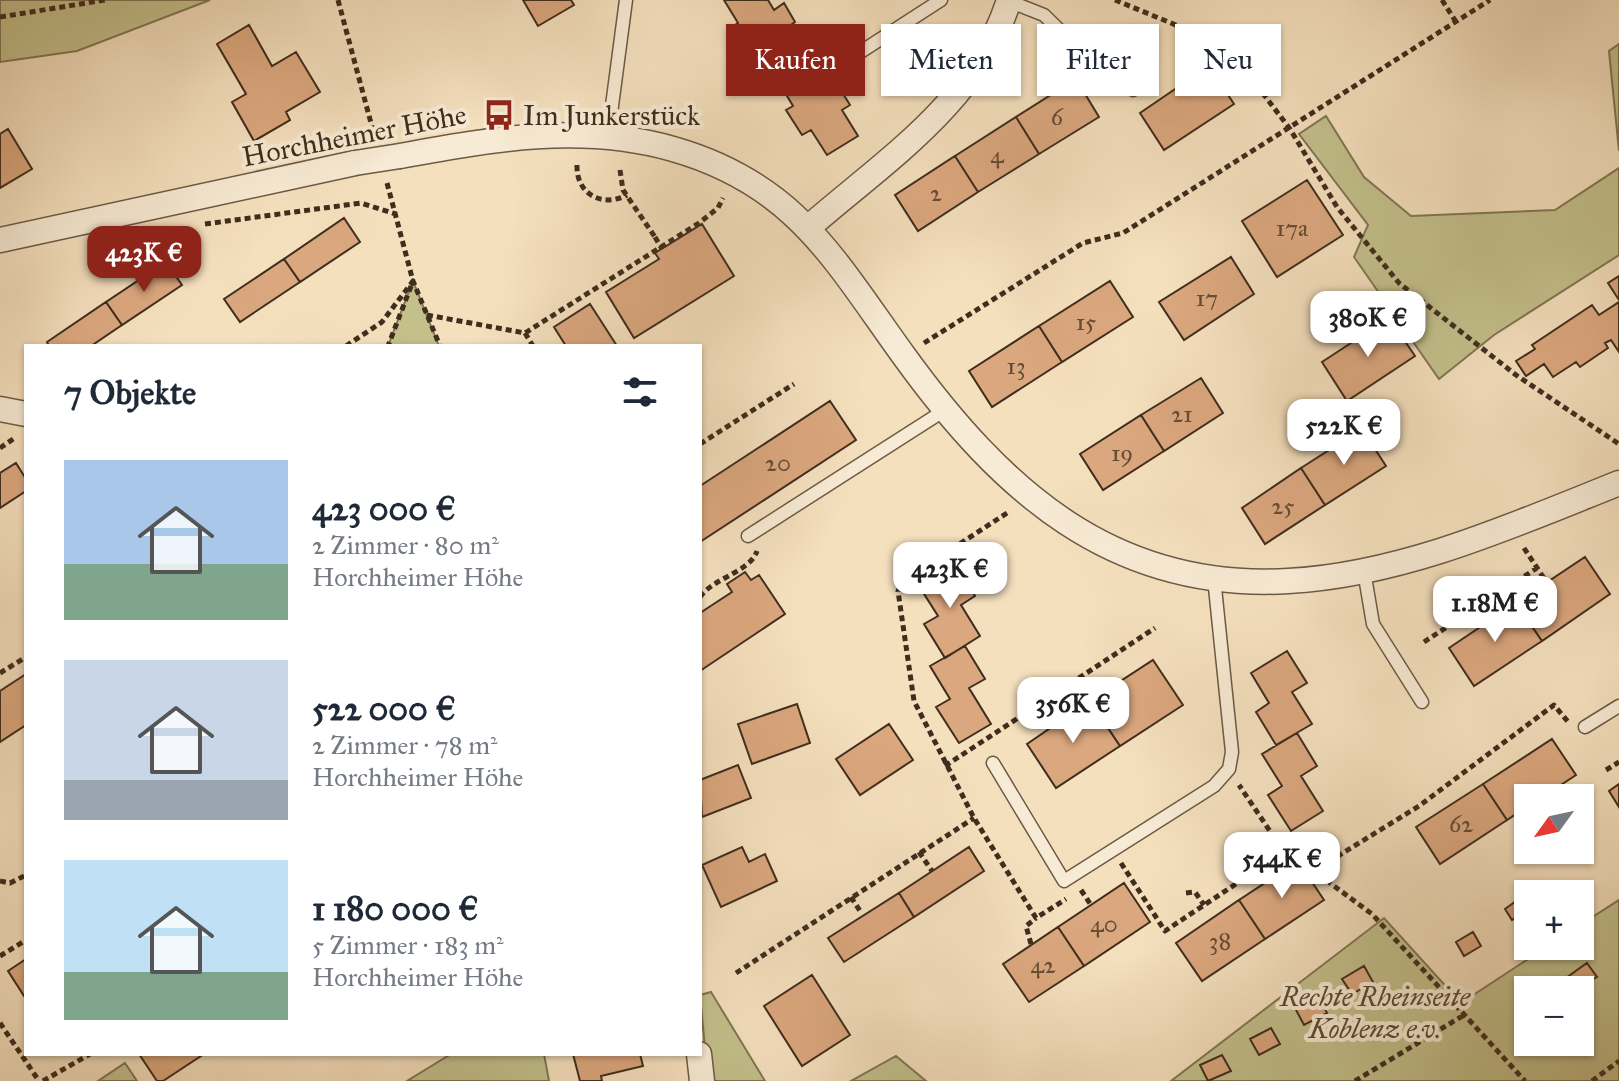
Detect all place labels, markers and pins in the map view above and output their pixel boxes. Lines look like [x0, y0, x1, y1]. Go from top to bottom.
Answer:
bus stop icon: Im Junkerstück [482, 98, 516, 132]
place label: Im Junkerstück [523, 98, 700, 133]
pin: 423K € [79, 226, 209, 294]
pin: 380K € [1303, 291, 1433, 359]
pin: 522K € [1279, 399, 1409, 467]
pin: 423K € [885, 542, 1015, 610]
pin: 1.18M € [1421, 576, 1569, 644]
pin: 356K € [1008, 677, 1138, 745]
pin: 544K € [1217, 832, 1347, 900]

